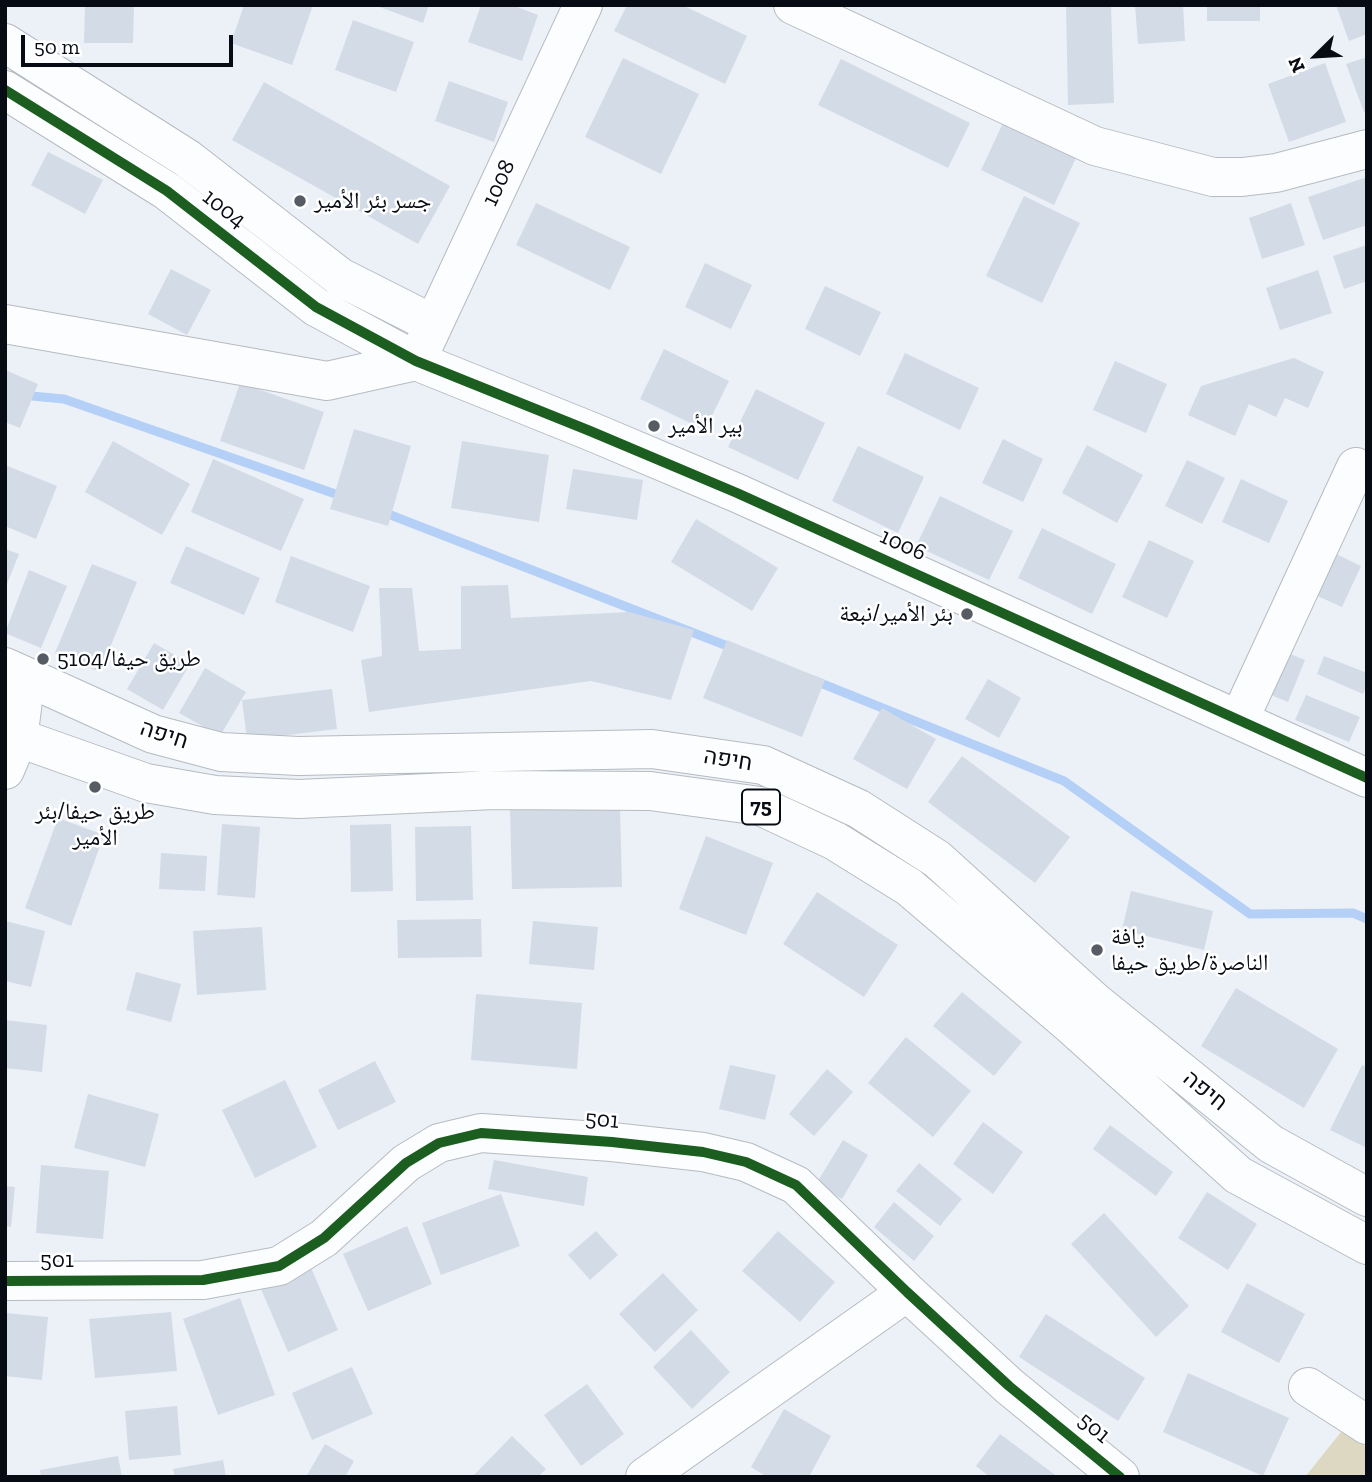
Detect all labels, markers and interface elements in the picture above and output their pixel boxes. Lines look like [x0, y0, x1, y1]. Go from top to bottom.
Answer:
scale bar [24, 21, 236, 65]
north arrow [1281, 21, 1351, 91]
text: 50 m [34, 34, 80, 59]
text: N [1283, 53, 1310, 76]
street label: 1008 [476, 156, 522, 210]
street label: 1004 [197, 183, 251, 235]
place label: جسر بئر الأمير [314, 187, 431, 215]
marker: جسر بئر الأمير [292, 193, 308, 209]
place label: بير الأمير [668, 412, 743, 440]
marker: بير الأمير [646, 418, 662, 434]
street label: 1006 [876, 523, 930, 567]
place label: بئر الأمير/نبعة [839, 600, 953, 628]
marker: بئر الأمير/نبعة [959, 606, 975, 622]
place label: طريق حيفا/5104 [57, 645, 201, 673]
marker: طريق حيفا/5104 [35, 651, 51, 667]
street label: חיפה [137, 714, 191, 756]
street label: חיפה [702, 743, 754, 777]
marker: طريق حيفا/بئر الأمير [87, 779, 103, 795]
road number: 75 [742, 790, 780, 824]
place label: طريق حيفا/بئر الأمير [35, 798, 155, 852]
place label: يافة الناصرة/طريق حيفا [1111, 923, 1268, 977]
marker: يافة الناصرة/طريق حيفا [1089, 942, 1105, 958]
street label: חיפה [1177, 1065, 1233, 1117]
street label: 501 [584, 1105, 620, 1135]
street label: 501 [40, 1246, 74, 1274]
street label: 501 [1072, 1407, 1116, 1449]

